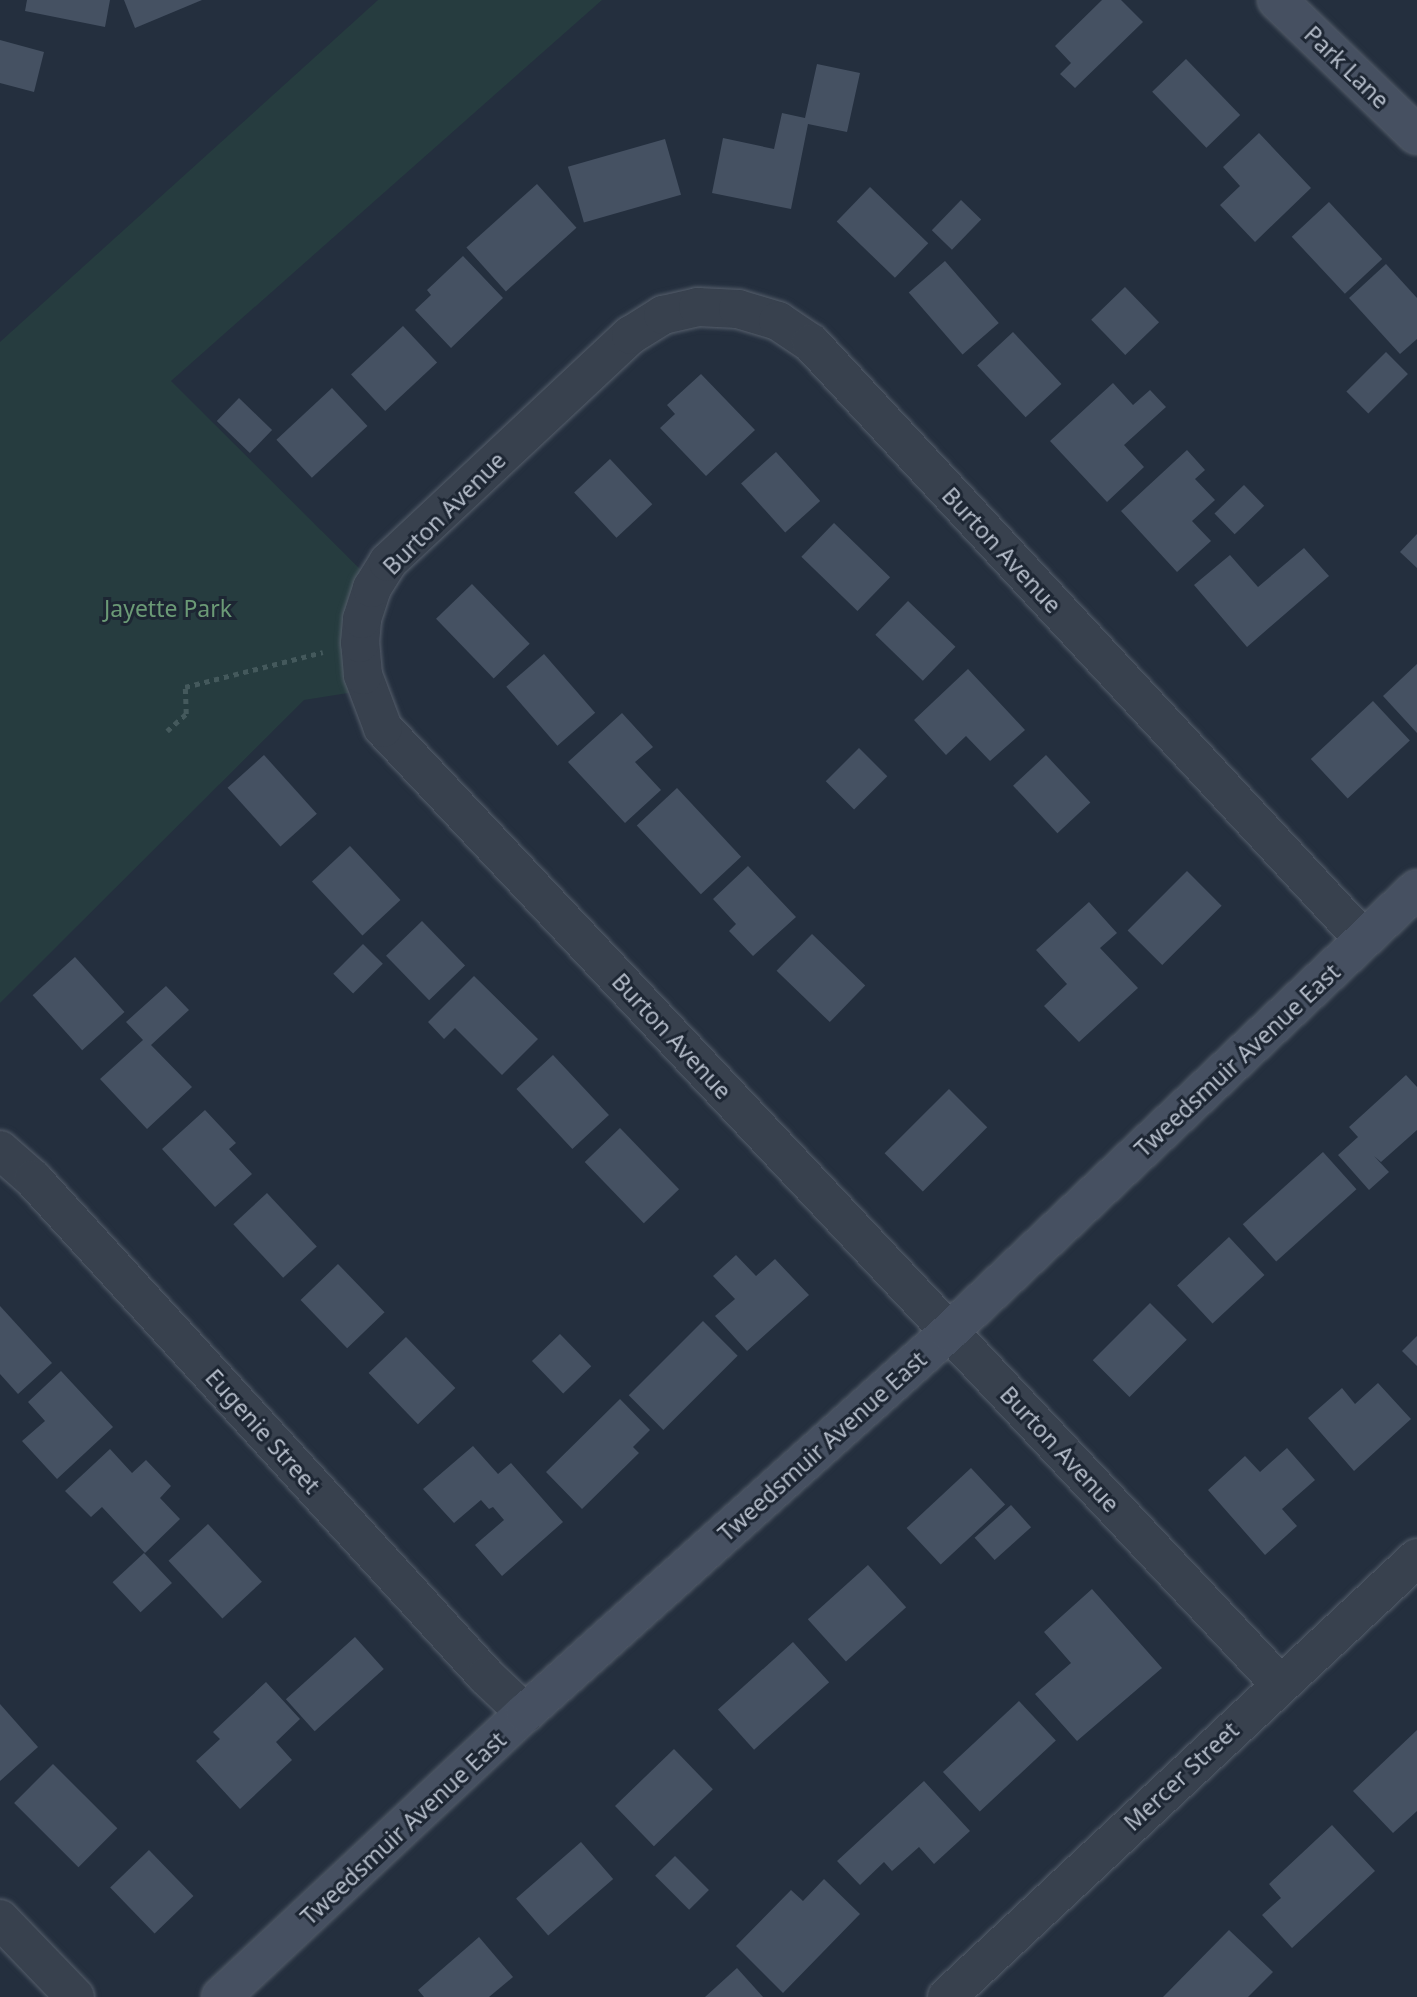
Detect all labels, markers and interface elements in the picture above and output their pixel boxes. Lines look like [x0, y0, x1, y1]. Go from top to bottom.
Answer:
street label: Park Lane [1299, 20, 1395, 114]
street label: Burton Avenue [377, 446, 511, 580]
street label: Burton Avenue [937, 481, 1067, 619]
park label: Jayette Park [104, 594, 232, 622]
street label: Tweedsmuir Avenue East [1129, 958, 1345, 1162]
street label: Burton Avenue [607, 967, 737, 1105]
street label: Tweedsmuir Avenue East [712, 1345, 932, 1547]
street label: Eugenie Street [200, 1363, 326, 1499]
street label: Burton Avenue [995, 1380, 1125, 1518]
street label: Mercer Street [1118, 1716, 1244, 1836]
street label: Tweedsmuir Avenue East [295, 1726, 511, 1930]

